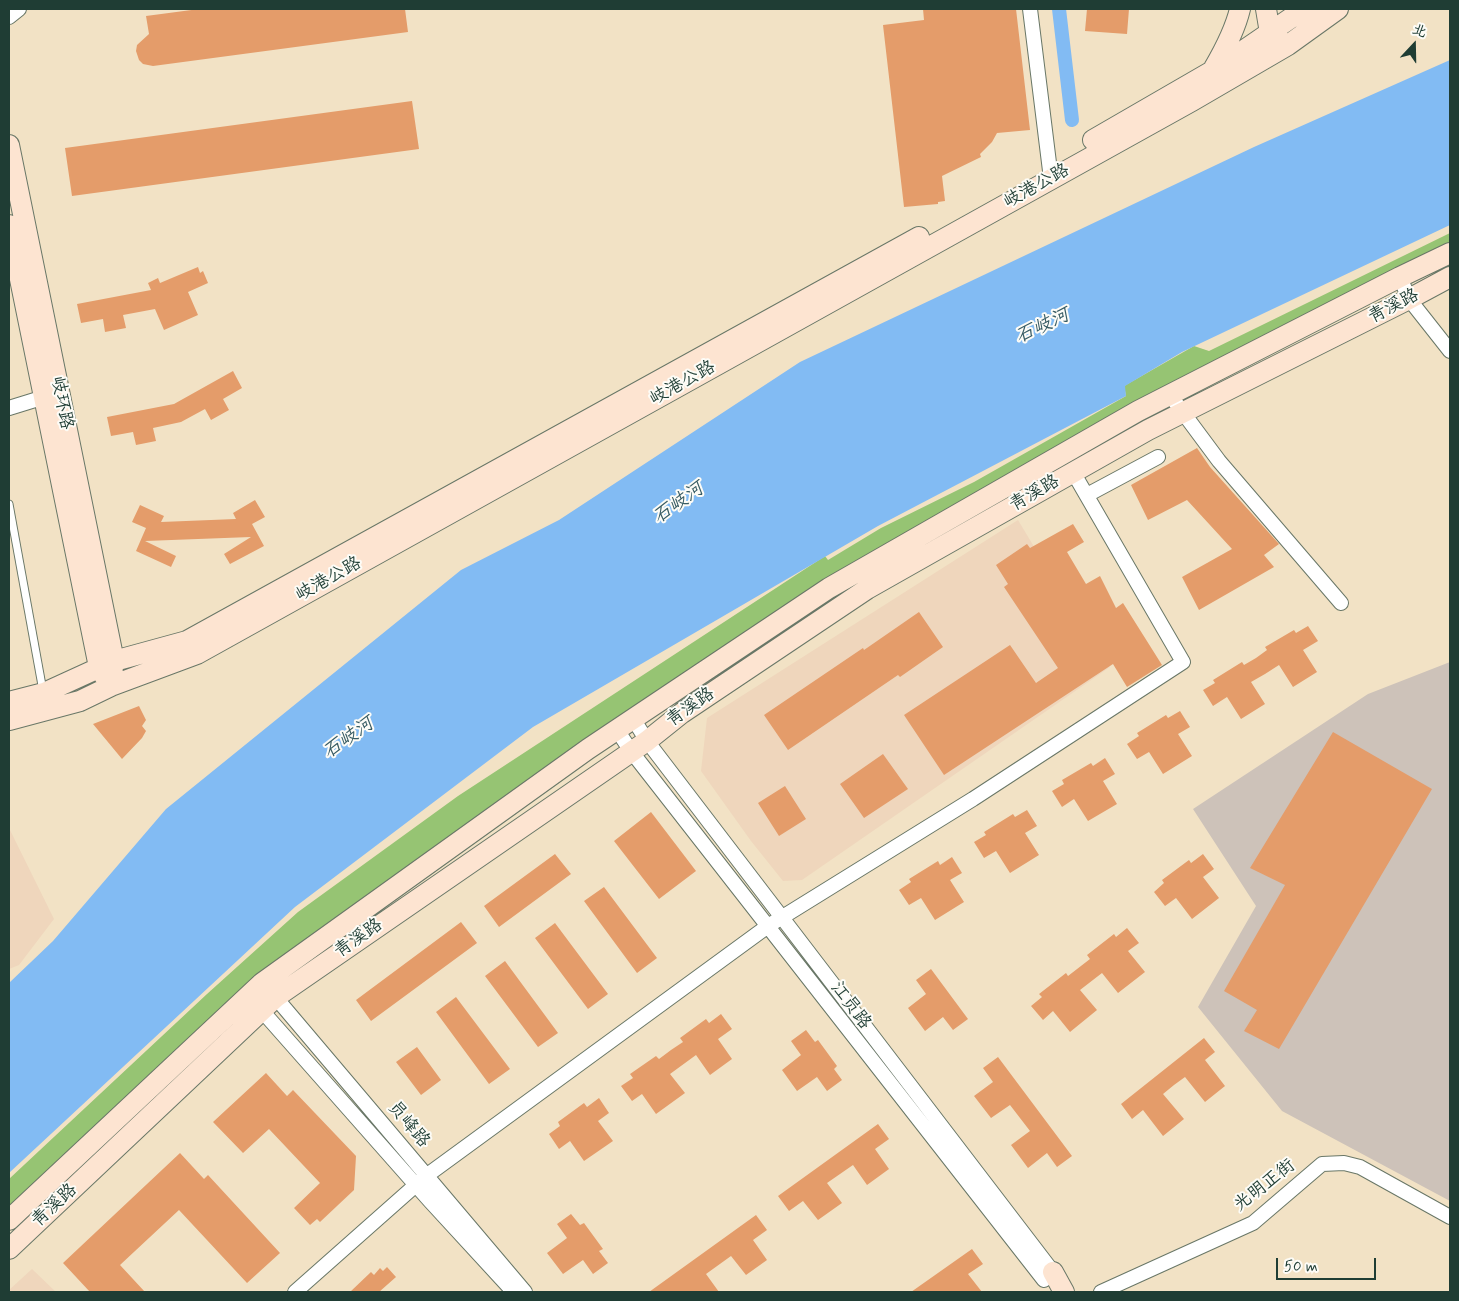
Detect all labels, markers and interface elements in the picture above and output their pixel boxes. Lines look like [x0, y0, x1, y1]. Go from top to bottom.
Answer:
north arrow [1389, 20, 1439, 70]
text: 北 [1410, 20, 1429, 42]
street label: 岐港公路 [1000, 160, 1074, 214]
street label: 青溪路 [1365, 285, 1423, 329]
water label: 石岐河 [1012, 305, 1074, 349]
street label: 岐港公路 [646, 357, 720, 411]
street label: 岐环路 [45, 374, 77, 432]
street label: 青溪路 [1006, 471, 1064, 517]
water label: 石岐河 [649, 478, 709, 530]
street label: 岐港公路 [292, 553, 366, 607]
street label: 青溪路 [663, 684, 719, 732]
water label: 石岐河 [319, 713, 379, 765]
street label: 青溪路 [331, 915, 387, 963]
street label: 江员路 [825, 978, 875, 1034]
street label: 员峰路 [382, 1097, 434, 1153]
street label: 光明正街 [1230, 1155, 1300, 1217]
street label: 青溪路 [28, 1180, 82, 1232]
scale bar [1279, 1248, 1379, 1280]
text: 50 m [1284, 1257, 1318, 1277]

